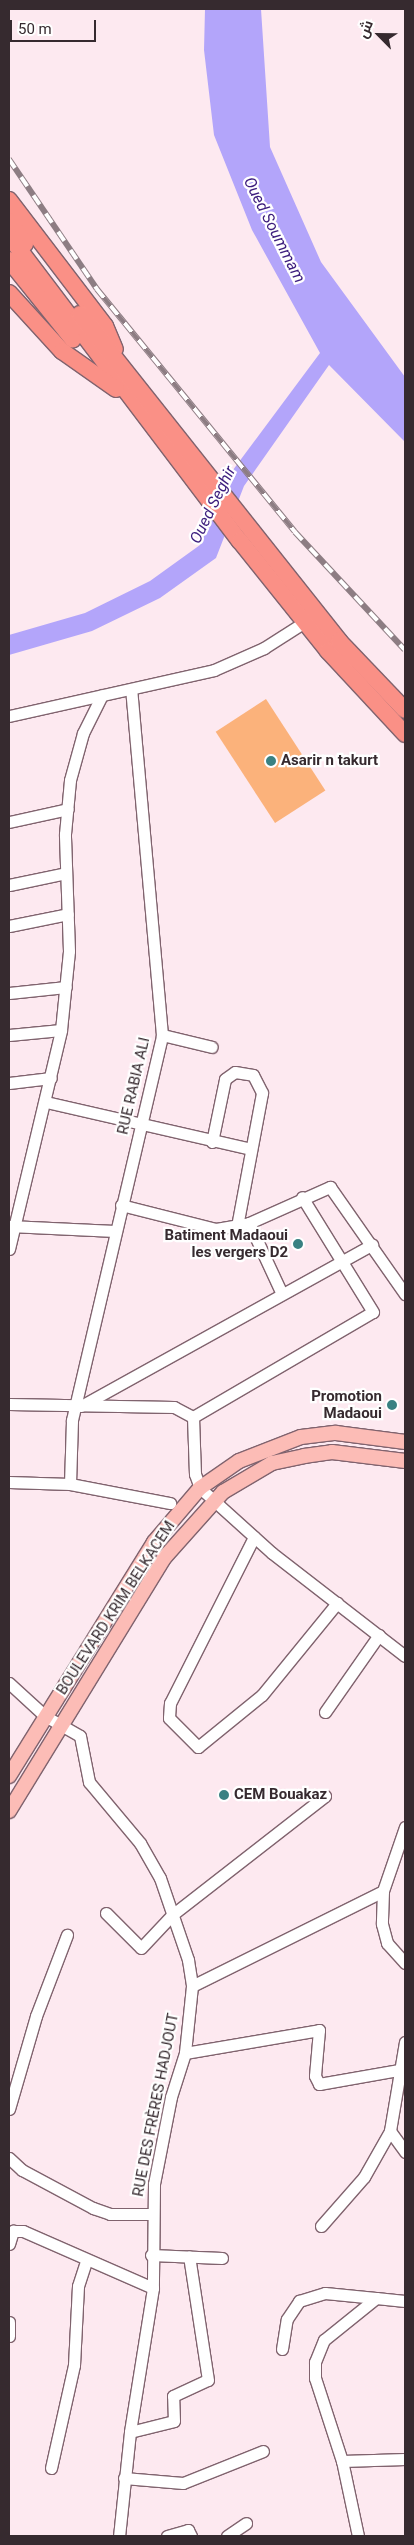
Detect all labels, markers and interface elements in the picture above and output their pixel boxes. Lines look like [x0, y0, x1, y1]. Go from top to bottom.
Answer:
scale bar [12, 10, 99, 42]
north arrow [354, 10, 404, 60]
text: ش [354, 18, 376, 41]
text: 50 m [18, 20, 52, 38]
water label: Oued Soummam [239, 174, 309, 286]
water label: Oued Seghir [186, 463, 240, 547]
place label: Asarir n takurt [281, 752, 378, 770]
marker: Asarir n takurt [265, 755, 277, 767]
street label: RUE RABIA ALI [114, 1036, 154, 1136]
place label: Batiment Madaoui les vergers D2 [165, 1226, 288, 1261]
marker: Batiment Madaoui les vergers D2 [292, 1238, 304, 1250]
place label: Promotion Madaoui [311, 1387, 382, 1422]
marker: Promotion Madaoui [386, 1399, 398, 1411]
street label: BOULEVARD KRIM BELKACEM [53, 1518, 179, 1698]
place label: CEM Bouakaz [234, 1786, 327, 1804]
marker: CEM Bouakaz [218, 1789, 230, 1801]
street label: RUE DES FRÈRES HADJOUT [129, 2012, 183, 2198]

